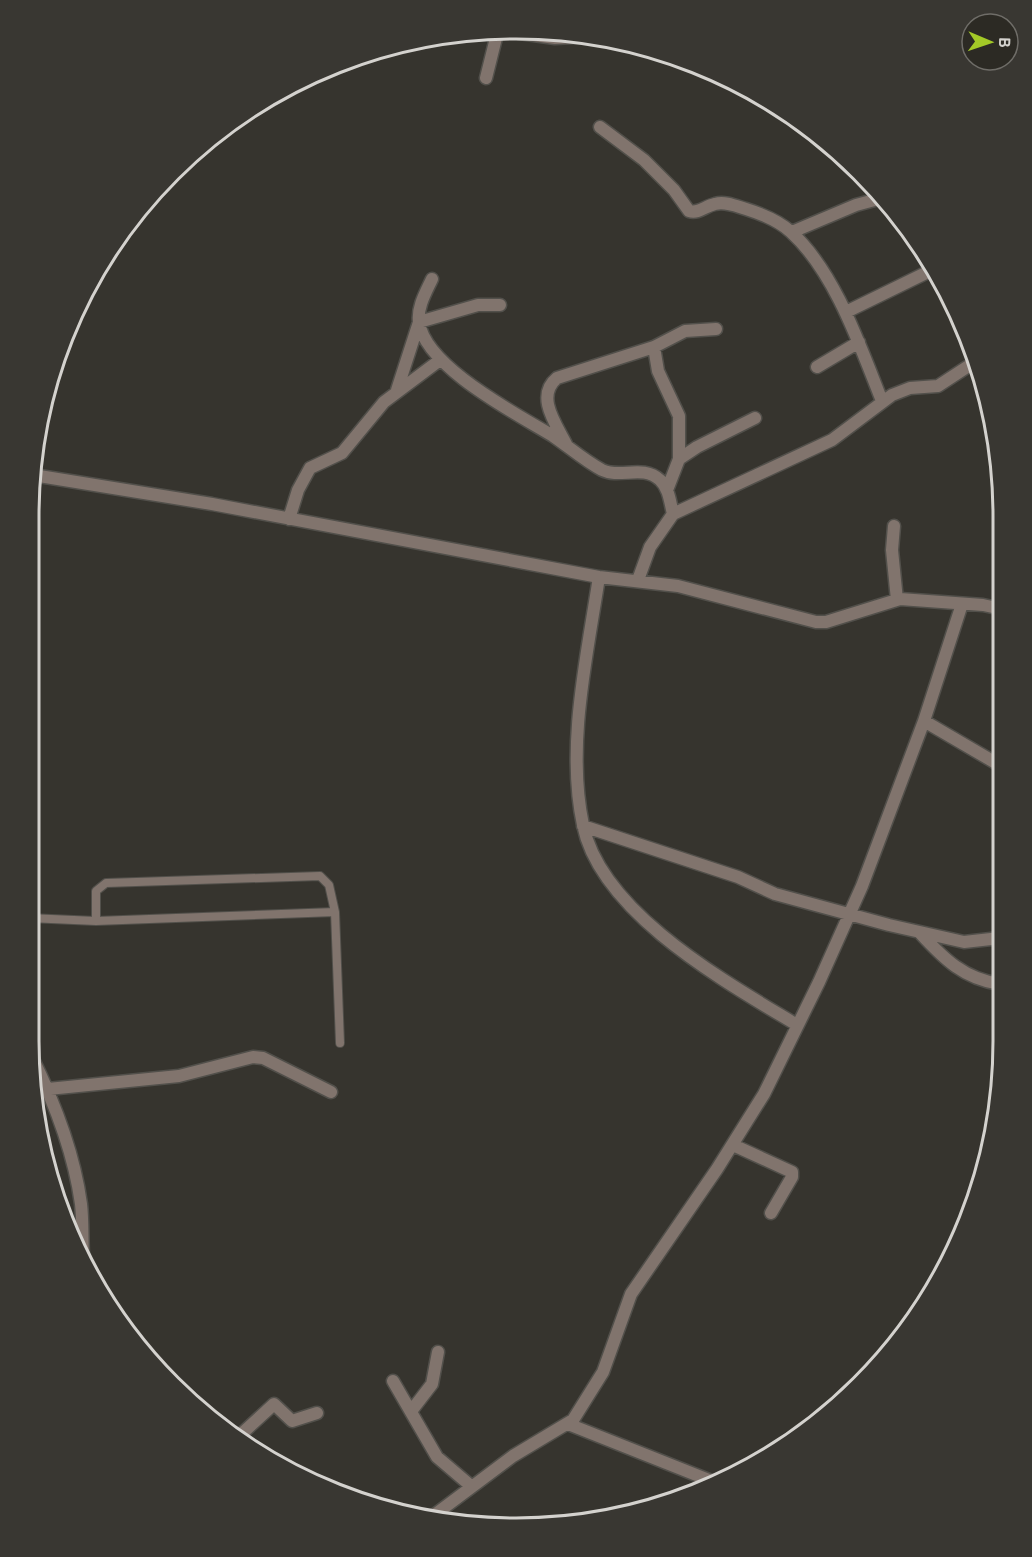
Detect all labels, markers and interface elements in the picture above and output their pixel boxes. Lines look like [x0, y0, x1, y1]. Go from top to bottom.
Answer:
north arrow [960, 12, 1020, 72]
text: B [995, 37, 1015, 48]

